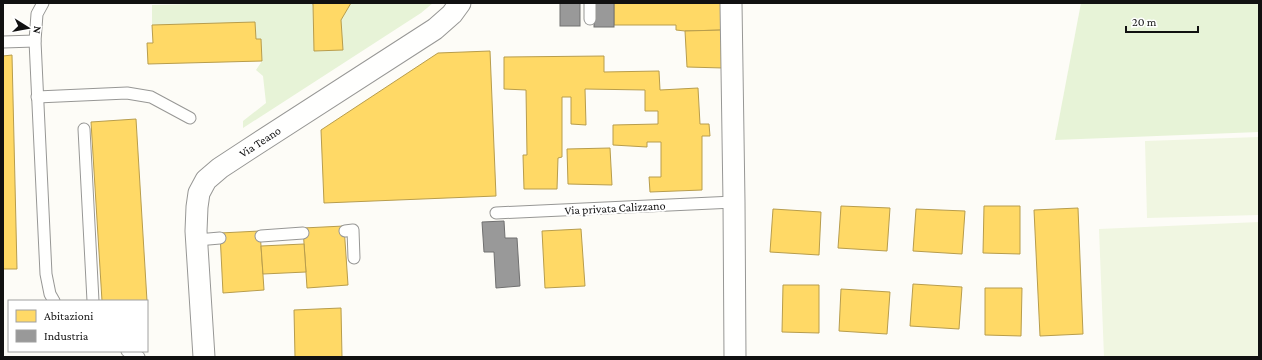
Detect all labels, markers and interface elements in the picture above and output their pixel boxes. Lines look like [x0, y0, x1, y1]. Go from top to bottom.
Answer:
north arrow [8, 8, 48, 48]
scale bar [1126, 8, 1198, 34]
text: 20 m [1132, 15, 1157, 29]
text: N [31, 25, 44, 35]
street label: Via Teano [237, 123, 284, 161]
street label: Via privata Calizzano [564, 198, 666, 218]
legend [8, 300, 148, 352]
text: Abitazioni [44, 309, 93, 323]
text: Industria [44, 329, 89, 343]

